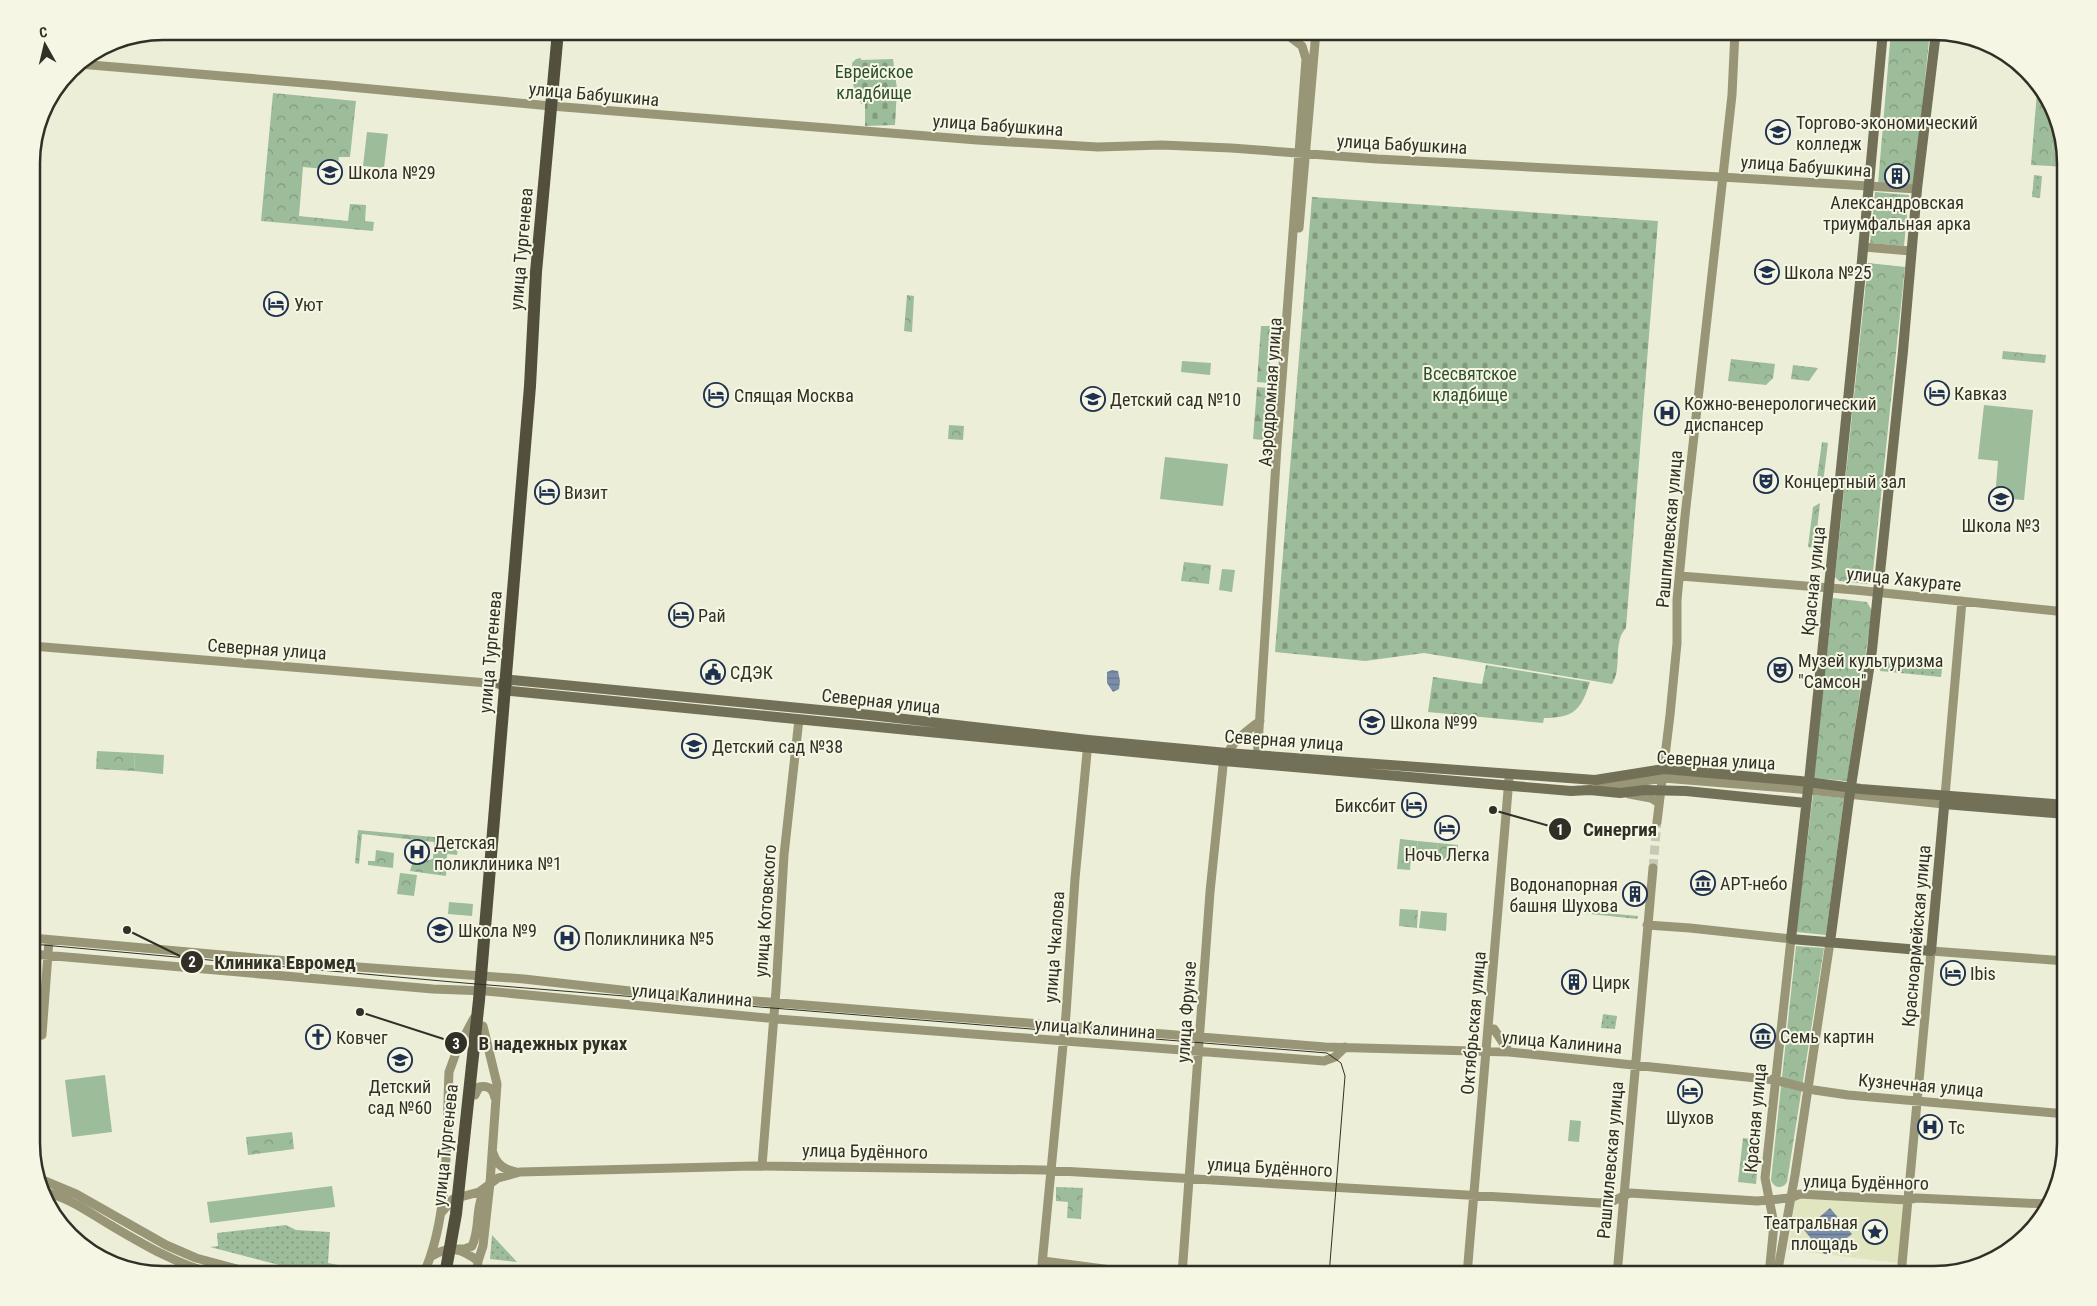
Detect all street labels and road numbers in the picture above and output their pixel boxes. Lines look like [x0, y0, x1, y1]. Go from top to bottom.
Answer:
street label: улица Бабушкина [528, 78, 660, 110]
street label: улица Бабушкина [932, 110, 1064, 140]
street label: улица Бабушкина [1336, 130, 1468, 158]
street label: улица Бабушкина [1740, 151, 1872, 181]
street label: улица Тургенева [505, 187, 537, 311]
street label: Аэродромная улица [1254, 317, 1286, 467]
street label: Рашпилевская улица [1652, 449, 1686, 609]
street label: Красная улица [1797, 525, 1829, 637]
street label: улица Хакурате [1846, 563, 1962, 595]
street label: улица Тургенева [474, 590, 506, 714]
street label: Северная улица [207, 634, 327, 664]
street label: Северная улица [821, 684, 941, 718]
street label: Северная улица [1224, 725, 1344, 755]
street label: Северная улица [1656, 746, 1776, 774]
street label: улица Котовского [750, 844, 780, 978]
street label: Красноармейская улица [1898, 844, 1934, 1028]
street label: улица Чкалова [1040, 891, 1068, 1003]
street label: Октябрьская улица [1456, 950, 1490, 1096]
street label: улица Фрунзе [1172, 960, 1200, 1064]
street label: улица Калинина [631, 979, 753, 1011]
street label: улица Калинина [1034, 1013, 1156, 1043]
street label: улица Калинина [1501, 1026, 1623, 1058]
street label: Красная улица [1740, 1062, 1770, 1174]
street label: Кузнечная улица [1857, 1069, 1985, 1101]
street label: Рашпилевская улица [1593, 1080, 1627, 1240]
street label: улица Тургенева [428, 1083, 462, 1207]
street label: улица Будённого [802, 1139, 928, 1163]
street label: улица Будённого [1207, 1153, 1333, 1181]
street label: улица Будённого [1803, 1170, 1929, 1194]

